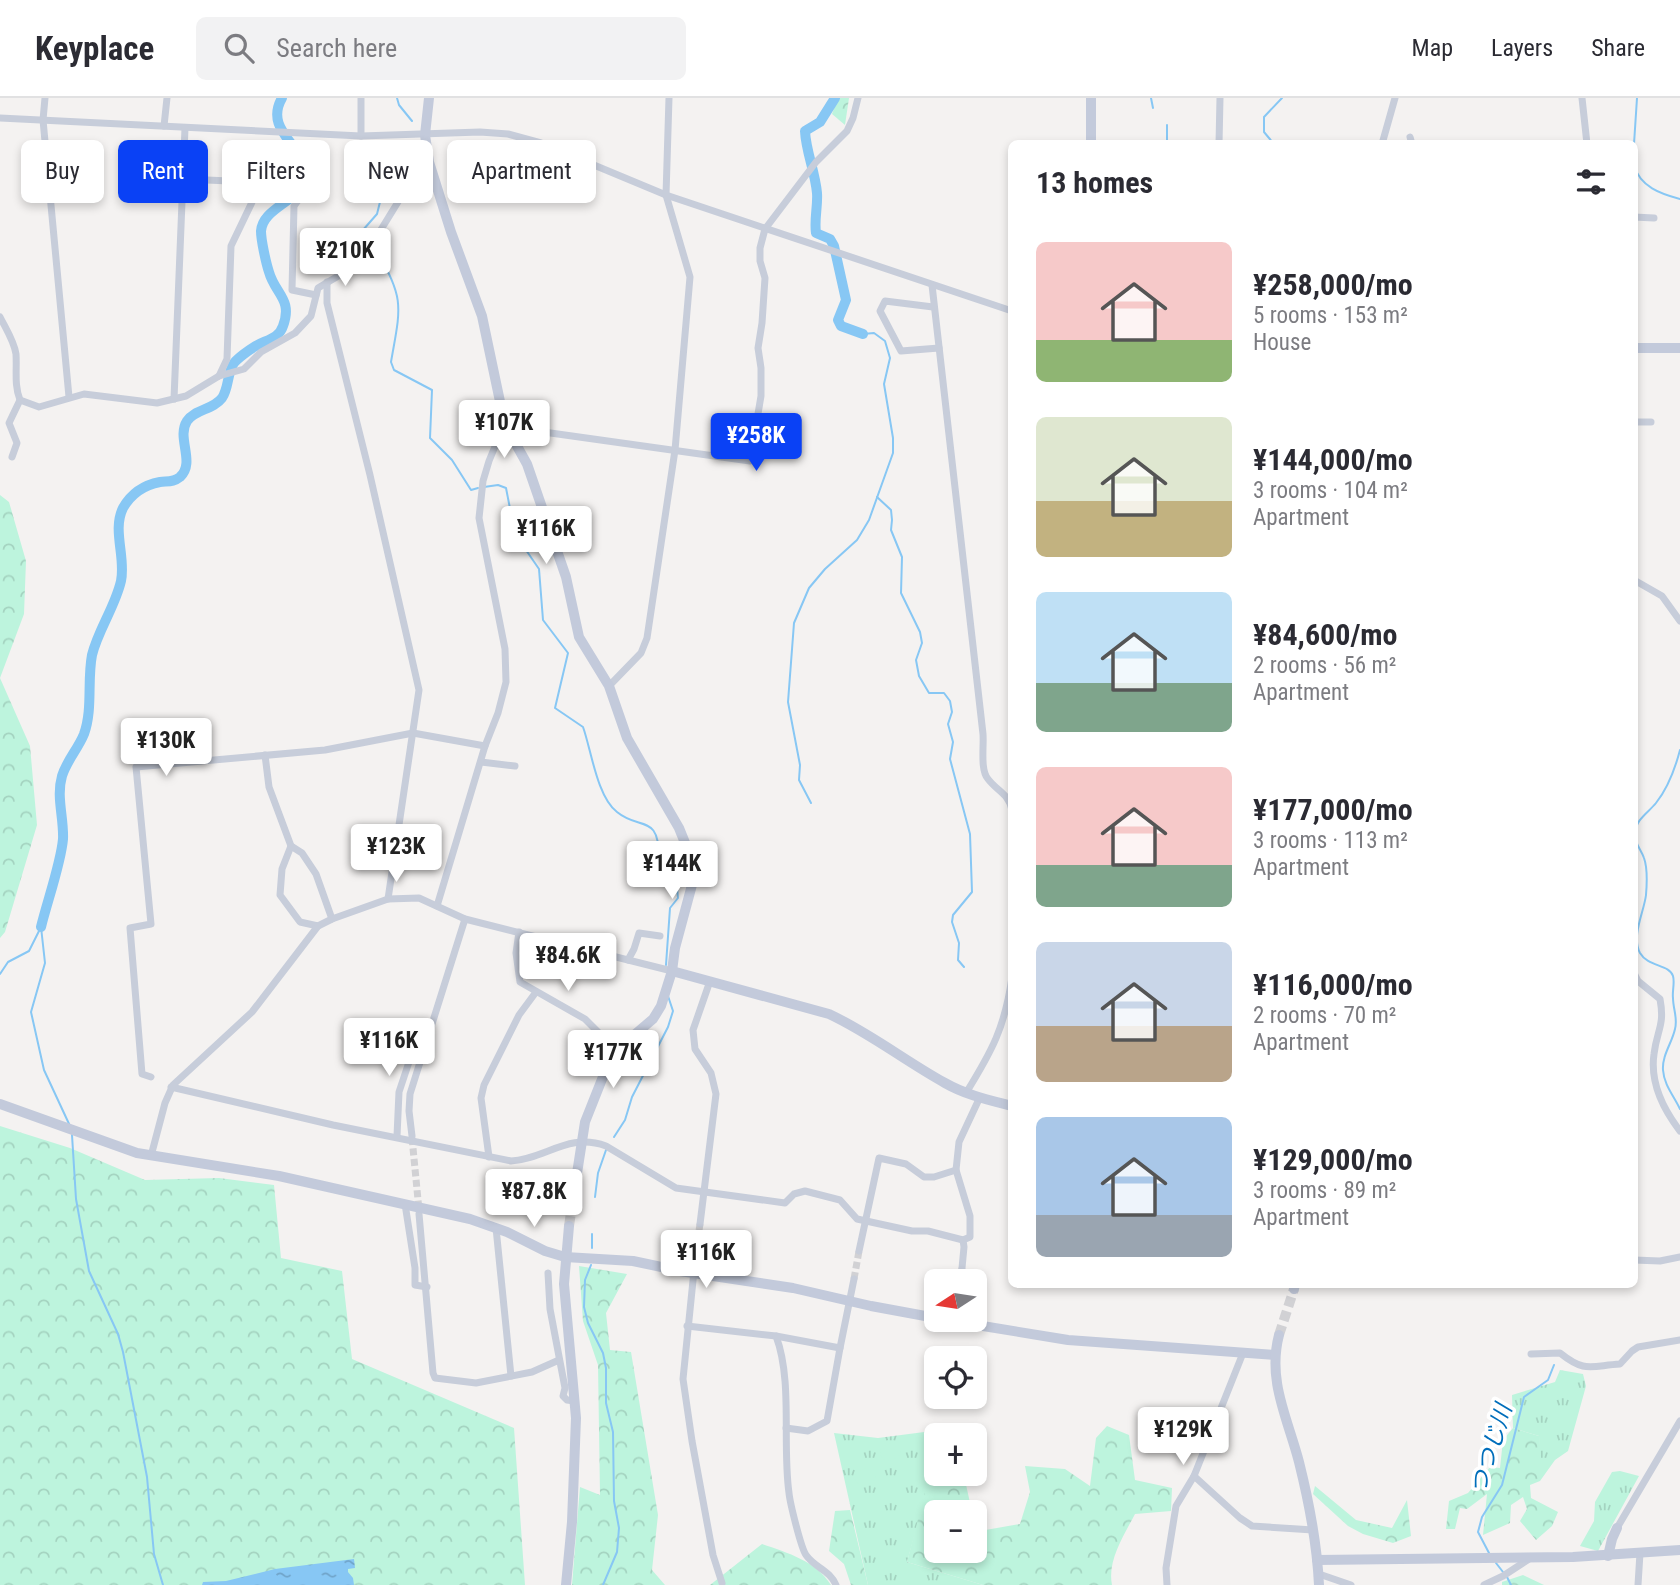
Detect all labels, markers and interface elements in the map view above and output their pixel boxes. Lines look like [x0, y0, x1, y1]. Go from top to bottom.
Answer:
search box [196, 17, 686, 80]
text: Keyplace [35, 29, 154, 68]
icon: search [220, 29, 258, 67]
text: Search here [276, 33, 397, 63]
text: Map [1412, 34, 1453, 62]
text: Layers [1491, 34, 1553, 62]
text: Share [1591, 34, 1645, 62]
chip: Buy [21, 140, 104, 203]
chip: Rent [118, 140, 208, 203]
chip: Filters [222, 140, 330, 203]
chip: New [344, 140, 433, 203]
chip: Apartment [447, 140, 596, 203]
icon: filters [1572, 163, 1610, 201]
text: 13 homes [1036, 165, 1153, 200]
pin: ¥210K [296, 228, 394, 288]
text: ¥210K [316, 237, 374, 264]
text: ¥258,000/mo [1253, 267, 1413, 302]
icon: home [1092, 270, 1176, 354]
text: 5 rooms · 153 m² [1253, 302, 1408, 329]
text: House [1253, 329, 1311, 356]
pin: ¥107K [455, 400, 553, 460]
text: ¥107K [475, 409, 533, 436]
pin: ¥258K [707, 414, 805, 473]
text: ¥258K [727, 422, 785, 449]
text: ¥144,000/mo [1253, 442, 1413, 477]
icon: home [1092, 445, 1176, 529]
text: 3 rooms · 104 m² [1253, 477, 1408, 504]
text: Apartment [1253, 504, 1349, 531]
pin: ¥116K [497, 506, 595, 566]
text: ¥116K [517, 515, 575, 542]
text: ¥84,600/mo [1253, 617, 1398, 652]
icon: home [1092, 620, 1176, 704]
text: 2 rooms · 56 m² [1253, 652, 1396, 679]
text: Apartment [1253, 679, 1349, 706]
pin: ¥130K [117, 718, 215, 778]
text: ¥130K [137, 727, 195, 754]
text: ¥177,000/mo [1253, 792, 1413, 827]
icon: home [1092, 795, 1176, 879]
pin: ¥123K [347, 824, 445, 884]
text: 3 rooms · 113 m² [1253, 827, 1408, 854]
text: ¥123K [367, 833, 425, 860]
pin: ¥144K [623, 842, 721, 901]
text: ¥144K [643, 850, 701, 877]
text: Apartment [1253, 854, 1349, 881]
pin: ¥84.6K [511, 934, 625, 993]
text: ¥84.6K [535, 942, 601, 969]
text: ¥116,000/mo [1253, 967, 1413, 1002]
icon: home [1092, 970, 1176, 1054]
text: 2 rooms · 70 m² [1253, 1002, 1396, 1029]
pin: ¥116K [340, 1018, 438, 1078]
text: ¥116K [360, 1027, 418, 1054]
text: Apartment [1253, 1029, 1349, 1056]
pin: ¥177K [564, 1030, 662, 1090]
text: ¥177K [584, 1039, 642, 1066]
text: ¥129,000/mo [1253, 1142, 1413, 1177]
icon: home [1092, 1145, 1176, 1229]
pin: ¥87.8K [477, 1170, 591, 1229]
text: 3 rooms · 89 m² [1253, 1177, 1396, 1204]
text: ¥87.8K [501, 1178, 567, 1205]
text: Apartment [1253, 1204, 1349, 1231]
pin: ¥116K [657, 1230, 755, 1290]
text: ¥116K [677, 1239, 735, 1266]
north arrow [924, 1269, 987, 1332]
map controls [924, 1269, 987, 1563]
button: locate [924, 1346, 987, 1409]
water label: つつじ川 [1465, 1398, 1518, 1497]
pin: ¥129K [1134, 1408, 1232, 1467]
text: ¥129K [1154, 1416, 1212, 1443]
button: + [924, 1423, 987, 1486]
button: − [924, 1500, 987, 1563]

